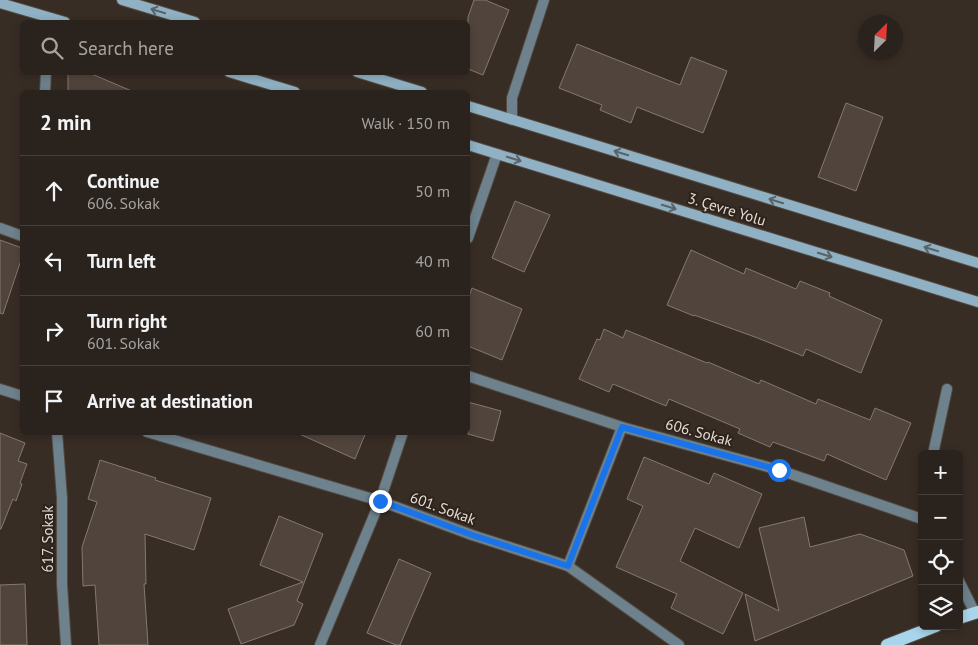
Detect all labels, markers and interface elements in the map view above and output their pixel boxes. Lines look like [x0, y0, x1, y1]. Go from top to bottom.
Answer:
one-way arrow [150, 6, 166, 16]
north arrow [858, 15, 903, 60]
search box [20, 20, 470, 75]
icon: search [38, 34, 66, 62]
text: Search here [78, 36, 174, 60]
text: 2 min [40, 109, 91, 136]
text: Walk · 150 m [361, 113, 450, 133]
one-way arrow [613, 148, 629, 158]
one-way arrow [506, 155, 522, 165]
text: Continue [87, 169, 159, 193]
icon: ahead [40, 177, 68, 205]
text: 50 m [415, 181, 450, 201]
street label: 3. Çevre Yolu [686, 188, 768, 230]
text: 606. Sokak [87, 193, 160, 213]
one-way arrow [768, 196, 784, 206]
one-way arrow [661, 203, 677, 212]
one-way arrow [924, 243, 940, 253]
icon: left [40, 247, 68, 275]
text: Turn left [87, 249, 156, 273]
one-way arrow [816, 250, 832, 260]
text: 40 m [415, 251, 450, 271]
text: Turn right [87, 309, 167, 333]
icon: right [40, 317, 68, 345]
text: 60 m [415, 321, 450, 341]
text: 601. Sokak [87, 333, 160, 353]
icon: arrive [40, 387, 68, 415]
text: Arrive at destination [87, 389, 253, 413]
street label: 606. Sokak [664, 414, 735, 450]
map controls [918, 450, 963, 630]
button: + [918, 450, 963, 495]
route start [768, 459, 791, 482]
street label: 601. Sokak [408, 487, 479, 529]
route end [369, 490, 392, 513]
button: − [918, 495, 963, 540]
street label: 617. Sokak [38, 505, 57, 572]
button: locate [918, 540, 963, 585]
button: layers [918, 585, 963, 630]

